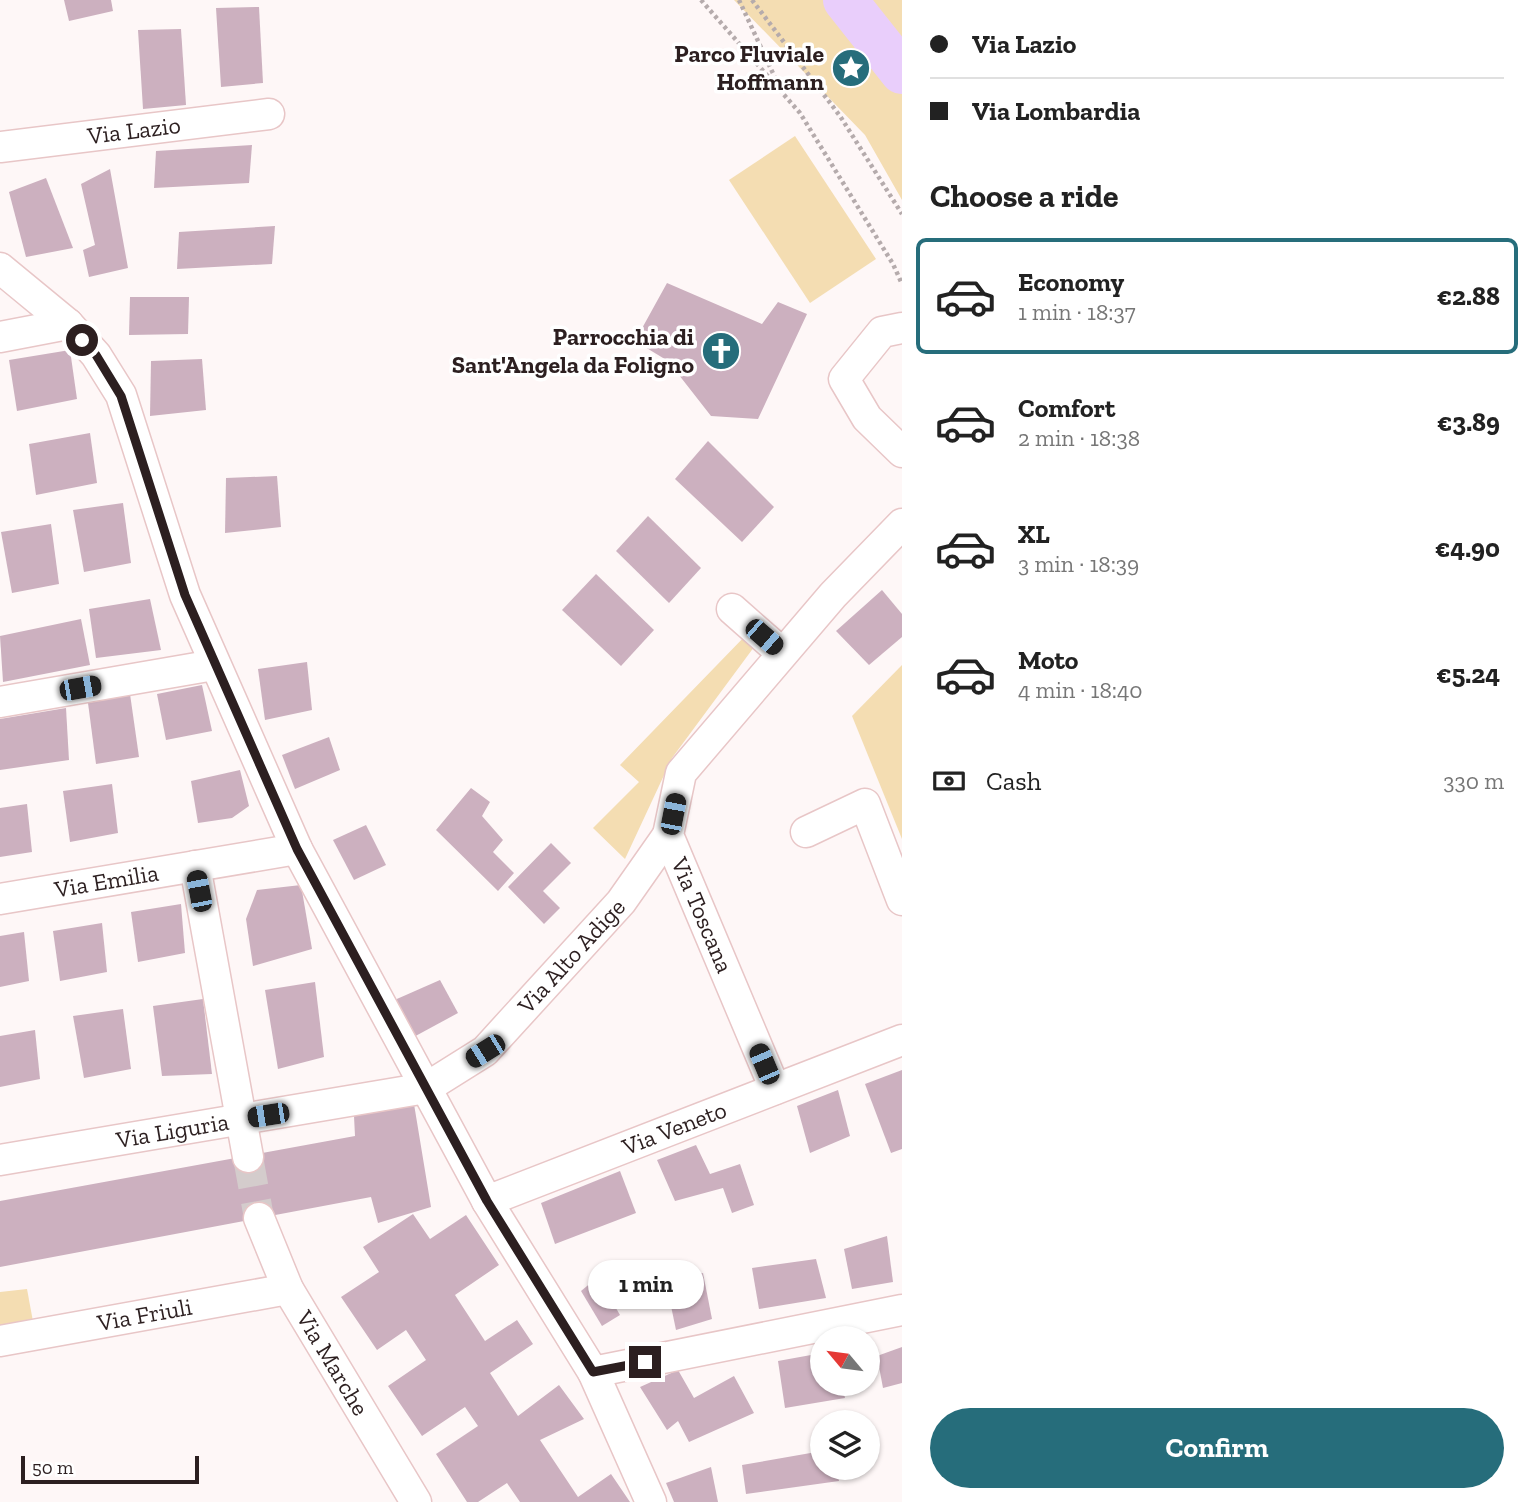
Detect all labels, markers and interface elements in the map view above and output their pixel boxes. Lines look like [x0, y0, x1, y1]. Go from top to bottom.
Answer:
text: Via Lazio [972, 28, 1076, 60]
place label: Parco Fluviale Hoffmann [674, 39, 824, 96]
place icon: Parco Fluviale Hoffmann [830, 47, 872, 89]
text: Via Lombardia [972, 95, 1140, 127]
street label: Via Lazio [85, 110, 182, 150]
text: Choose a ride [930, 177, 1118, 215]
icon: car [934, 265, 997, 328]
text: Economy [1018, 266, 1124, 298]
text: €2.88 [1437, 280, 1500, 312]
text: 1 min · 18:37 [1018, 298, 1135, 326]
place label: Parrocchia di Sant'Angela da Foligno [452, 322, 694, 379]
route start [66, 324, 98, 356]
church icon: Parrocchia di Sant'Angela da Foligno [700, 330, 742, 372]
icon: car [934, 391, 997, 454]
text: Comfort [1018, 392, 1115, 424]
text: €3.89 [1437, 406, 1500, 438]
text: 2 min · 18:38 [1018, 424, 1140, 452]
icon: car [934, 517, 997, 580]
text: XL [1018, 518, 1050, 550]
text: €4.90 [1435, 532, 1500, 564]
text: 3 min · 18:39 [1018, 550, 1139, 578]
car [742, 615, 787, 659]
icon: car [934, 643, 997, 706]
text: Moto [1018, 644, 1078, 676]
text: €5.24 [1436, 658, 1500, 690]
car [58, 674, 103, 702]
text: 4 min · 18:40 [1018, 676, 1143, 704]
icon: cash [930, 762, 968, 800]
text: Cash [986, 765, 1041, 797]
text: 330 m [1443, 767, 1504, 795]
car [659, 791, 688, 837]
street label: Via Toscana [665, 852, 740, 977]
street label: Via Emilia [51, 857, 161, 904]
car [185, 868, 214, 914]
street label: Via Alto Adige [511, 892, 631, 1020]
car [462, 1031, 509, 1071]
car [747, 1041, 782, 1087]
street label: Via Veneto [617, 1095, 731, 1162]
car [246, 1101, 291, 1129]
street label: Via Liguria [113, 1107, 231, 1154]
callout: 1 min [587, 1260, 703, 1310]
text: 1 min [619, 1270, 673, 1298]
street label: Via Friuli [94, 1292, 194, 1337]
street label: Via Marche [290, 1304, 376, 1420]
north arrow [810, 1326, 880, 1396]
map controls [810, 1326, 880, 1480]
route end [629, 1346, 661, 1378]
button: Confirm [930, 1408, 1504, 1488]
button: layers [810, 1410, 880, 1480]
scale bar [21, 1453, 200, 1485]
text: 50 m [32, 1456, 73, 1479]

